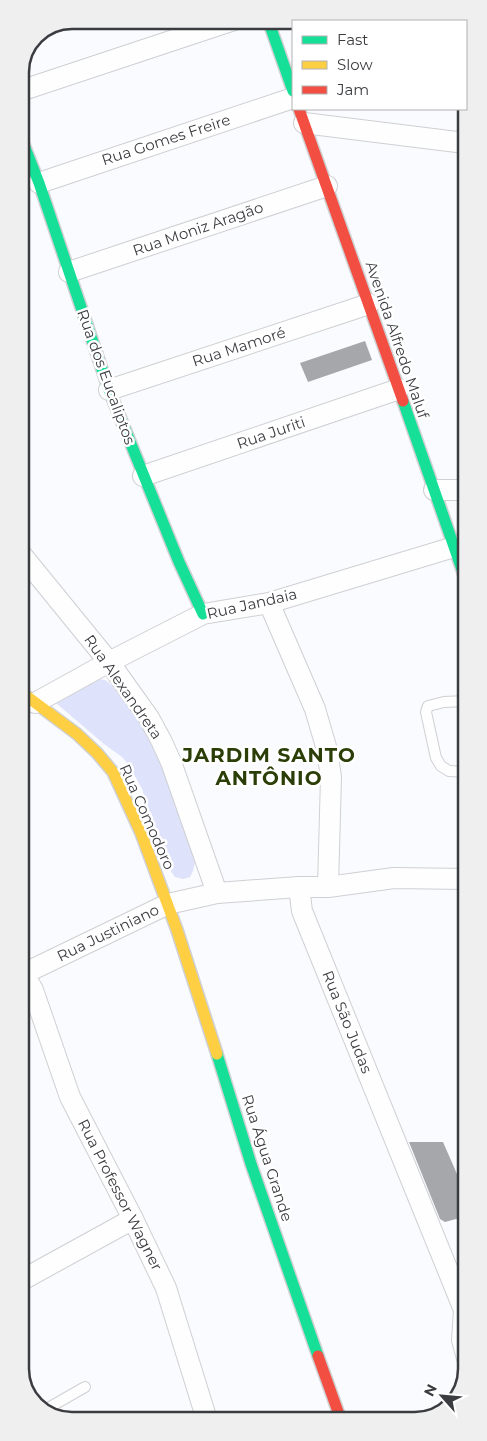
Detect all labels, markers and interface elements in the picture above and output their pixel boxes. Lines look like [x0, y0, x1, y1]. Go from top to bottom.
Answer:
legend [292, 20, 467, 110]
text: Fast [337, 30, 368, 49]
text: Slow [337, 55, 373, 74]
text: Jam [336, 80, 369, 99]
street label: Rua Gomes Freire [99, 110, 233, 169]
street label: Rua Moniz Aragão [130, 197, 266, 260]
street label: Avenida Alfredo Maluf [362, 259, 434, 422]
street label: Rua dos Eucaliptos [73, 307, 140, 447]
street label: Rua Mamoré [190, 322, 288, 371]
street label: Rua Juriti [234, 412, 308, 453]
street label: Rua Jandaia [205, 584, 299, 623]
street label: Rua Alexandreta [80, 631, 167, 743]
district label: JARDIM SANTO ANTÔNIO [181, 743, 356, 790]
street label: Rua Comodoro [116, 761, 179, 873]
street label: Rua Justiniano [54, 900, 162, 965]
street label: Rua São Judas [318, 968, 377, 1076]
street label: Rua Água Grande [238, 1092, 297, 1224]
street label: Rua Professor Wagner [74, 1116, 167, 1274]
north arrow [417, 1371, 467, 1421]
text: N [420, 1381, 441, 1399]

